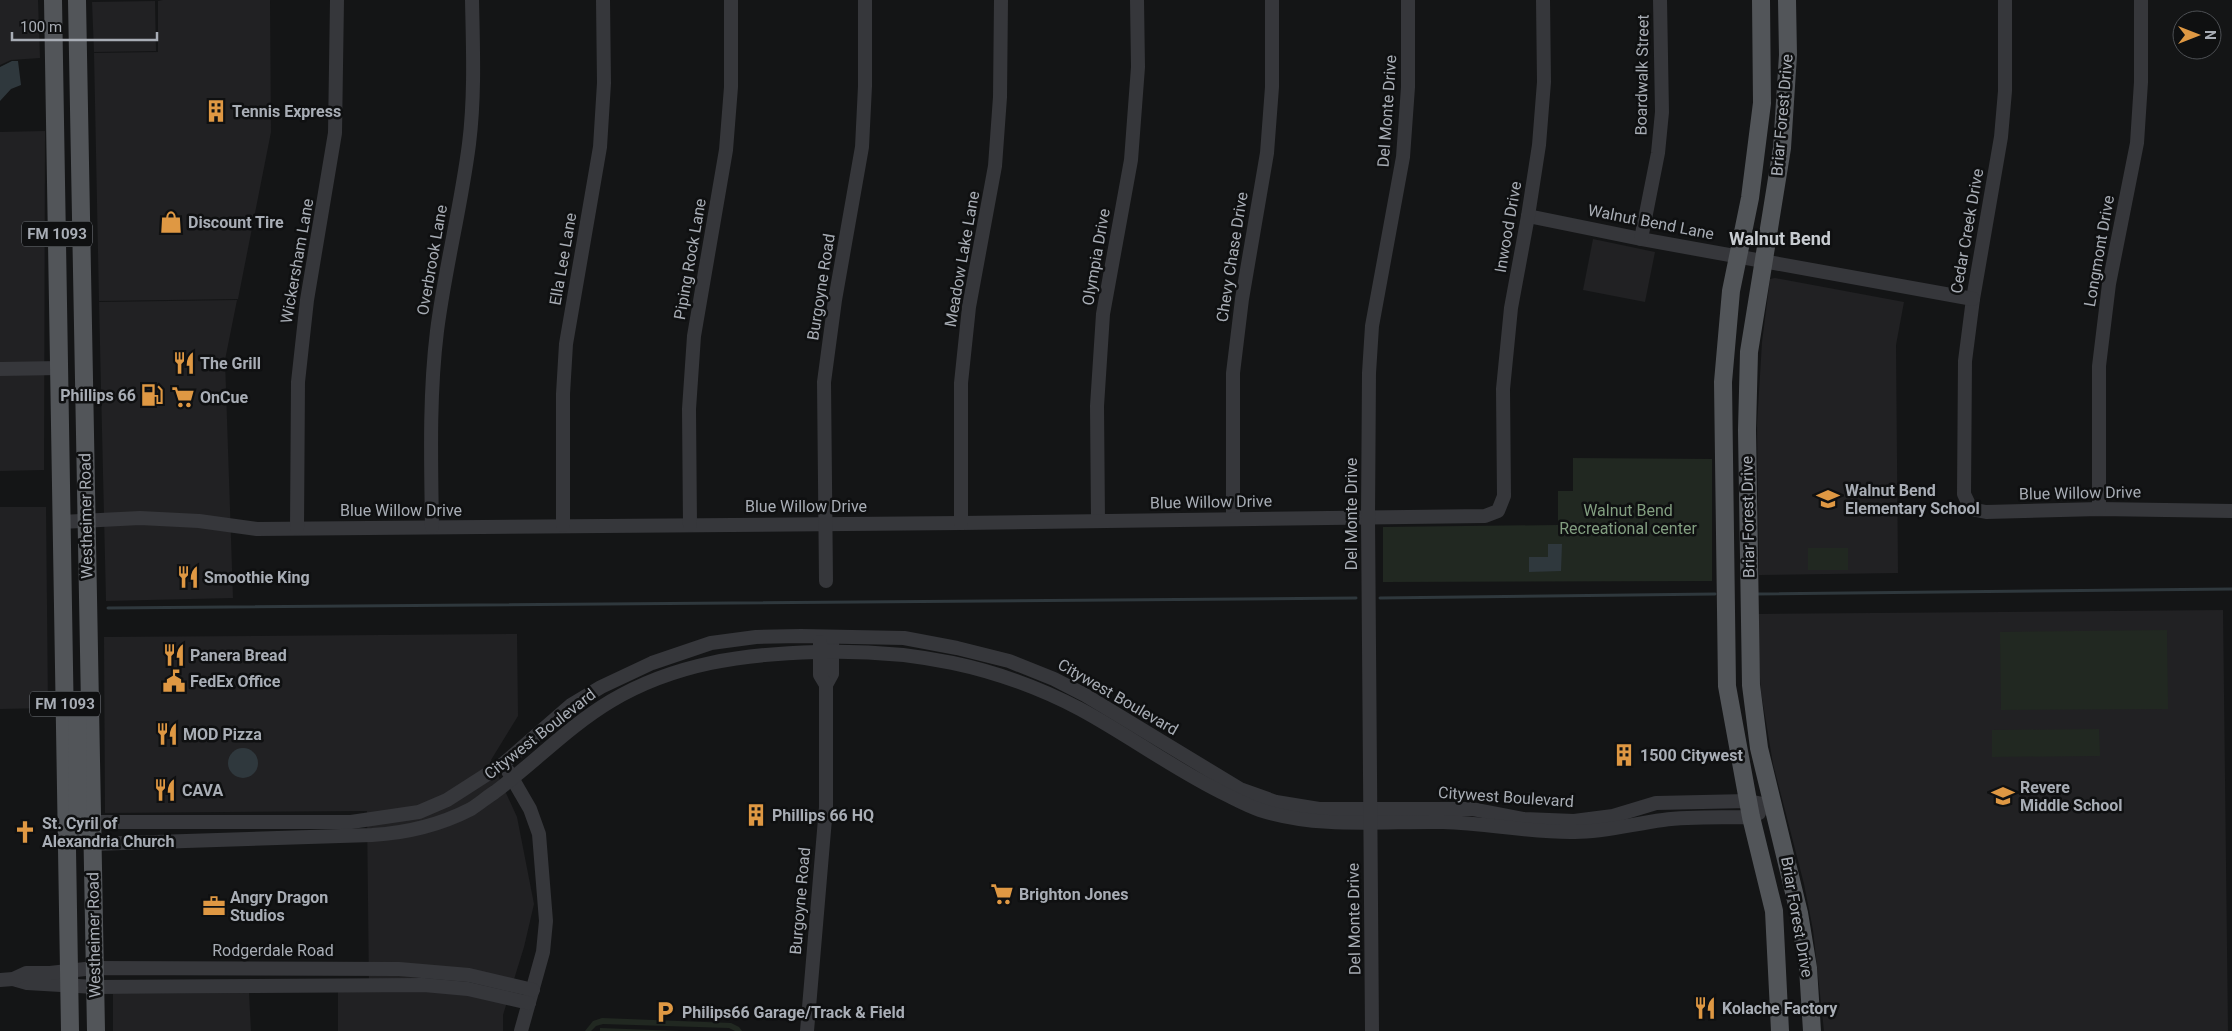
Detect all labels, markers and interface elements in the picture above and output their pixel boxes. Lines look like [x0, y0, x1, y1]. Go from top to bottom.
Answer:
scale bar [12, 10, 158, 42]
north arrow [2172, 10, 2222, 60]
street label: Boardwalk Street [1631, 14, 1653, 136]
text: 100 m [20, 18, 62, 36]
text: N [2202, 30, 2218, 40]
street label: Briar Forest Drive [1767, 53, 1797, 177]
street label: Del Monte Drive [1374, 54, 1400, 168]
building icon: Tennis Express [203, 98, 229, 124]
place label: Tennis Express [232, 102, 341, 121]
street label: Cedar Creek Drive [1947, 167, 1987, 295]
street label: Inwood Drive [1491, 180, 1525, 274]
street label: Meadow Lake Lane [941, 190, 983, 328]
street label: Chevy Chase Drive [1212, 191, 1252, 323]
street label: Longmont Drive [2080, 194, 2118, 308]
street label: Wickersham Lane [277, 197, 317, 325]
street label: Piping Rock Lane [670, 197, 710, 321]
street label: Walnut Bend Lane [1586, 200, 1716, 244]
street label: Overbrook Lane [413, 203, 451, 317]
street label: Olympia Drive [1078, 207, 1114, 307]
shop icon: Discount Tire [158, 209, 184, 235]
street label: Ella Lee Lane [546, 211, 580, 307]
place label: Discount Tire [188, 213, 284, 232]
road number: FM 1093 [22, 222, 92, 246]
district label: Walnut Bend [1729, 228, 1831, 249]
street label: Burgoyne Road [803, 232, 839, 342]
restaurant icon: The Grill [171, 350, 197, 376]
place label: The Grill [200, 354, 261, 373]
fuel station icon: Phillips 66 [139, 382, 165, 408]
supermarket icon: OnCue [170, 384, 196, 410]
place label: Phillips 66 [60, 386, 136, 405]
place label: OnCue [200, 388, 248, 407]
street label: Westheimer Road [75, 453, 97, 579]
street label: Briar Forest Drive [1737, 456, 1759, 578]
street label: Del Monte Drive [1342, 458, 1361, 570]
place label: Walnut Bend Elementary School [1845, 481, 1980, 518]
street label: Blue Willow Drive [2019, 482, 2141, 504]
school or university icon: Walnut Bend Elementary School [1815, 486, 1841, 512]
street label: Blue Willow Drive [1150, 491, 1272, 513]
street label: Blue Willow Drive [745, 497, 867, 516]
street label: Blue Willow Drive [340, 501, 462, 520]
park label: Walnut Bend Recreational center [1559, 501, 1697, 538]
restaurant icon: Smoothie King [175, 564, 201, 590]
place label: Smoothie King [204, 568, 310, 587]
restaurant icon: Panera Bread [161, 642, 187, 668]
place label: Panera Bread [190, 646, 287, 665]
street label: Citywest Boulevard [1054, 655, 1182, 739]
public building icon: FedEx Office [161, 668, 187, 694]
place label: FedEx Office [190, 672, 281, 691]
street label: Citywest Boulevard [481, 685, 599, 783]
road number: FM 1093 [30, 692, 100, 716]
restaurant icon: MOD Pizza [154, 721, 180, 747]
place label: MOD Pizza [183, 725, 262, 744]
building icon: 1500 Citywest [1611, 742, 1637, 768]
place label: 1500 Citywest [1640, 746, 1743, 765]
restaurant icon: CAVA [152, 777, 178, 803]
place label: Revere Middle School [2020, 778, 2123, 815]
place label: CAVA [182, 781, 223, 800]
street label: Citywest Boulevard [1438, 783, 1574, 811]
school or university icon: Revere Middle School [1990, 783, 2016, 809]
building icon: Phillips 66 HQ [743, 802, 769, 828]
place label: Phillips 66 HQ [772, 806, 874, 825]
place label: St. Cyril of Alexandria Church [42, 814, 174, 851]
church icon: St. Cyril of Alexandria Church [12, 819, 38, 845]
street label: Burgoyne Road [786, 847, 814, 955]
street label: Briar Forest Drive [1777, 855, 1817, 979]
street label: Del Monte Drive [1344, 863, 1364, 975]
street label: Westheimer Road [83, 872, 105, 998]
supermarket icon: Brighton Jones [989, 881, 1015, 907]
place label: Brighton Jones [1019, 885, 1128, 904]
place label: Angry Dragon Studios [230, 888, 328, 925]
office icon: Angry Dragon Studios [201, 893, 227, 919]
street label: Rodgerdale Road [212, 941, 334, 960]
restaurant icon: Kolache Factory [1692, 995, 1718, 1021]
parking icon: Philips66 Garage/Track & Field [652, 999, 678, 1025]
place label: Kolache Factory [1722, 999, 1838, 1018]
place label: Philips66 Garage/Track & Field [682, 1003, 905, 1022]

